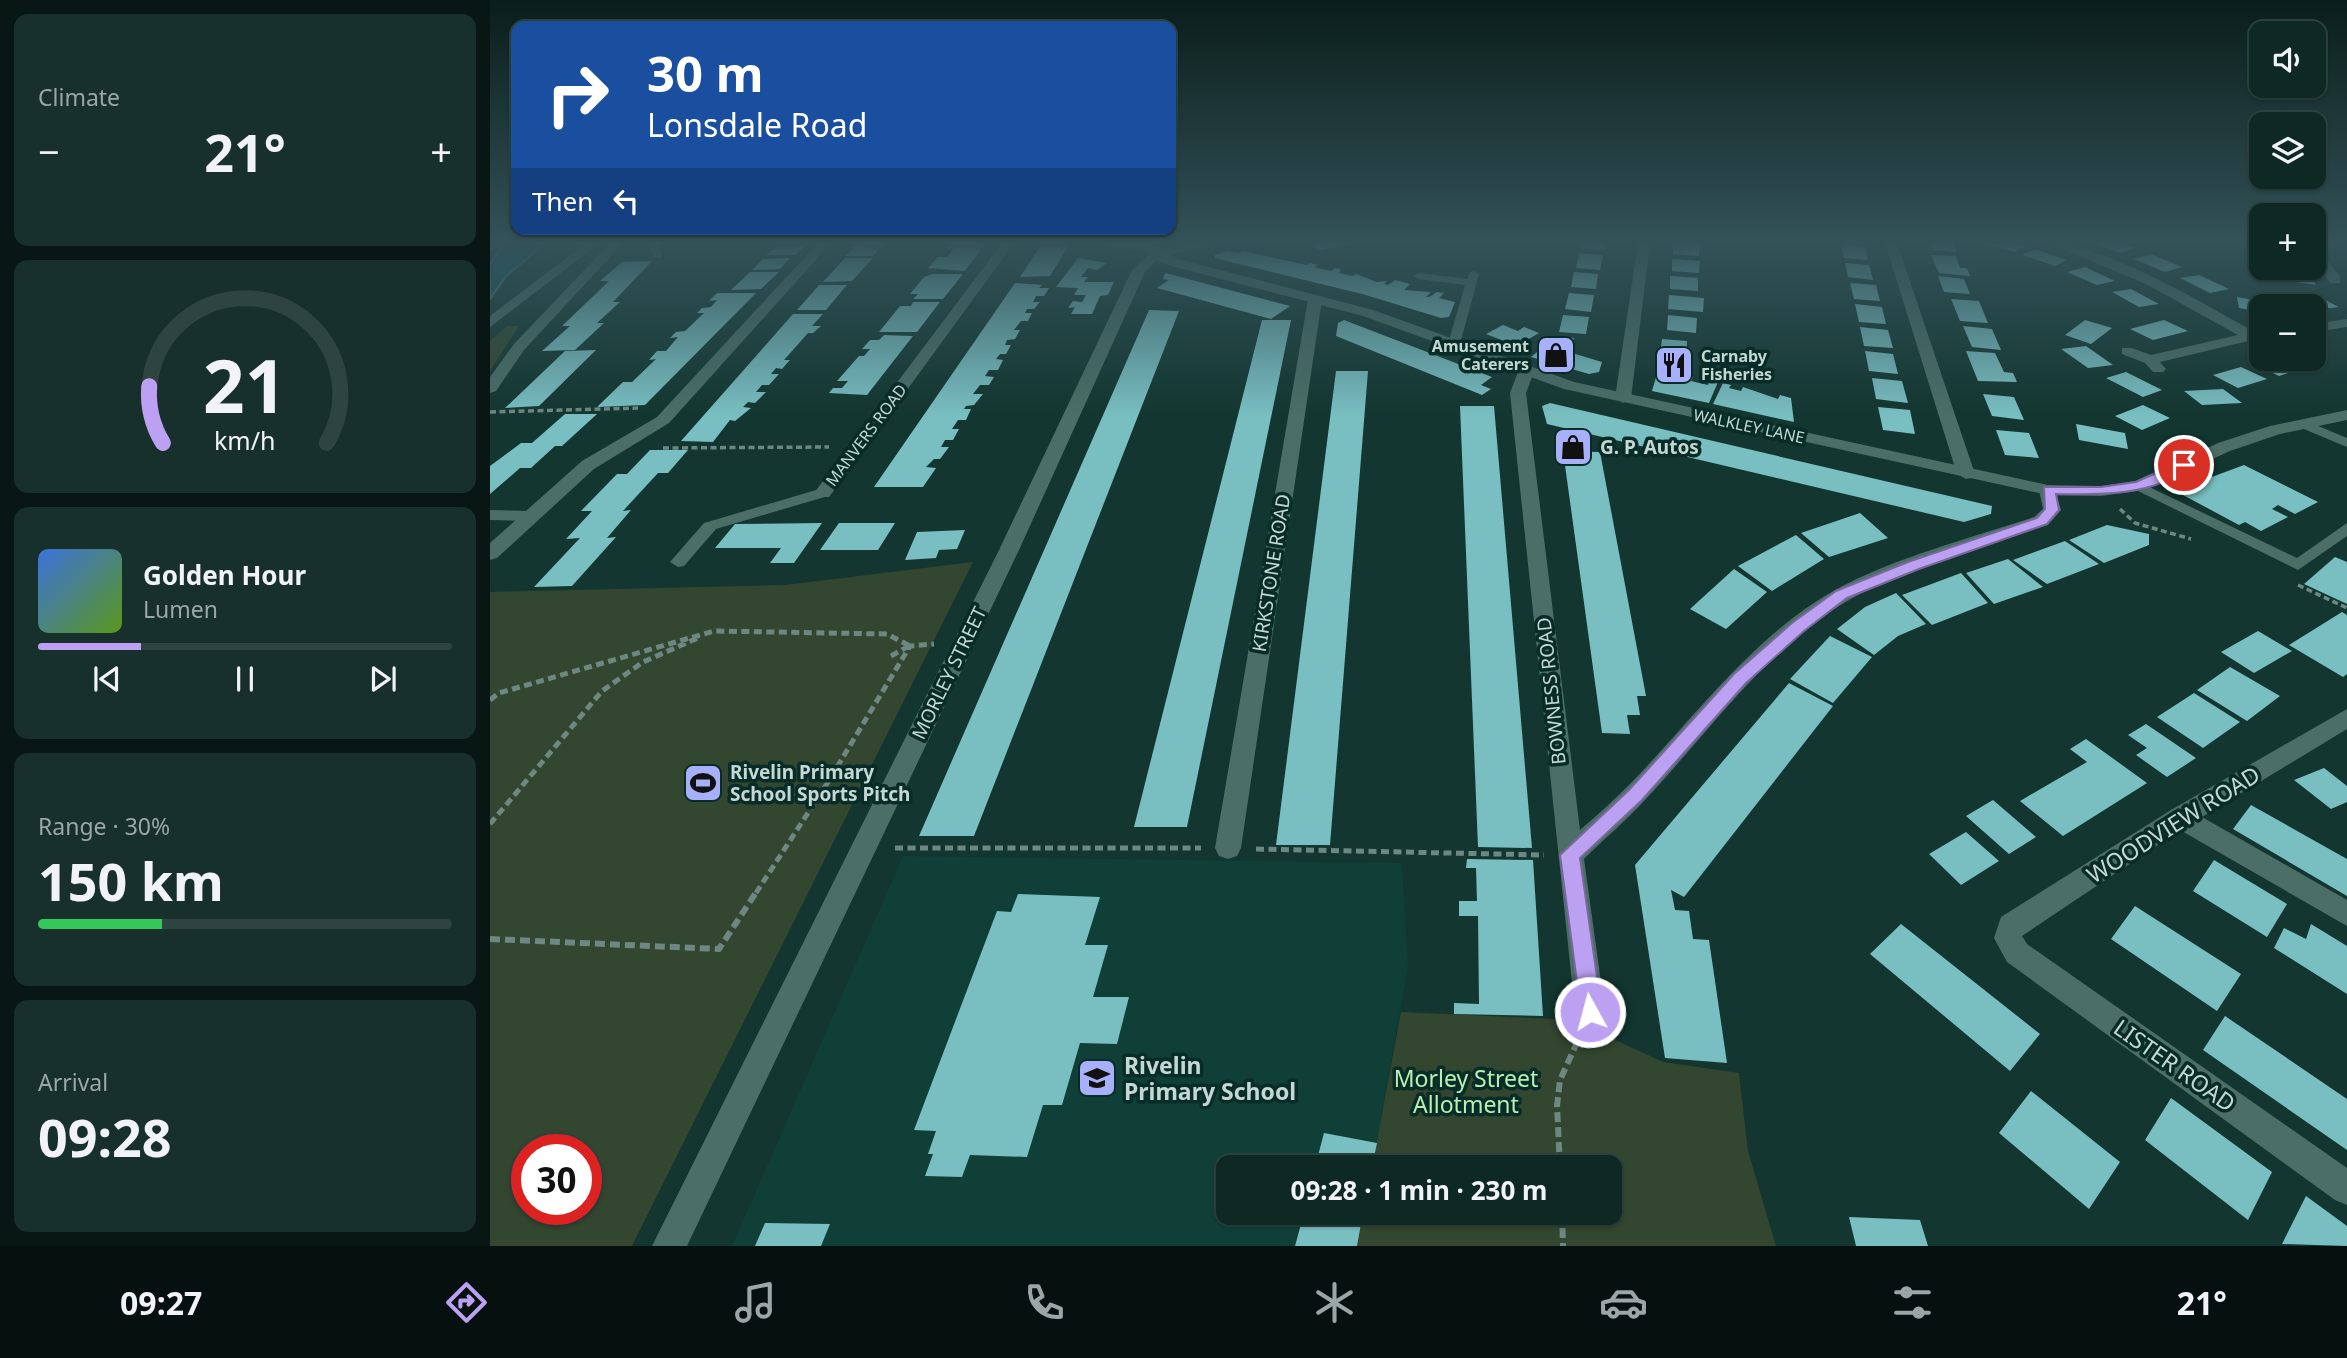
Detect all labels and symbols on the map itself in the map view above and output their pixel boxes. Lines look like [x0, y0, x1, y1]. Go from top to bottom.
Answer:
shop icon: Amusement Caterers [1535, 334, 1577, 376]
place label: Amusement Caterers [1432, 335, 1529, 375]
restaurant icon: Carnaby Fisheries [1653, 344, 1695, 386]
place label: Carnaby Fisheries [1701, 345, 1772, 385]
street label: MANVERS ROAD [820, 380, 912, 490]
street label: WALKLEY LANE [1691, 404, 1807, 448]
shop icon: G. P. Autos [1552, 426, 1594, 468]
place label: G. P. Autos [1600, 434, 1699, 460]
pin [2154, 435, 2214, 495]
street label: KIRKSTONE ROAD [1246, 492, 1296, 654]
street label: MORLEY STREET [906, 602, 993, 744]
street label: BOWNESS ROAD [1530, 616, 1572, 766]
street label: WOODVIEW ROAD [2080, 758, 2266, 890]
place label: Rivelin Primary School Sports Pitch [730, 759, 910, 807]
sports icon: Rivelin Primary School Sports Pitch [682, 762, 724, 804]
position arrow [1553, 975, 1627, 1049]
street label: LISTER ROAD [2108, 1011, 2242, 1119]
place label: Rivelin Primary School [1124, 1049, 1296, 1107]
school or university icon: Rivelin Primary School [1076, 1057, 1118, 1099]
park label: Morley Street Allotment [1394, 1062, 1538, 1120]
speed limit sign: 30 [511, 1134, 602, 1225]

